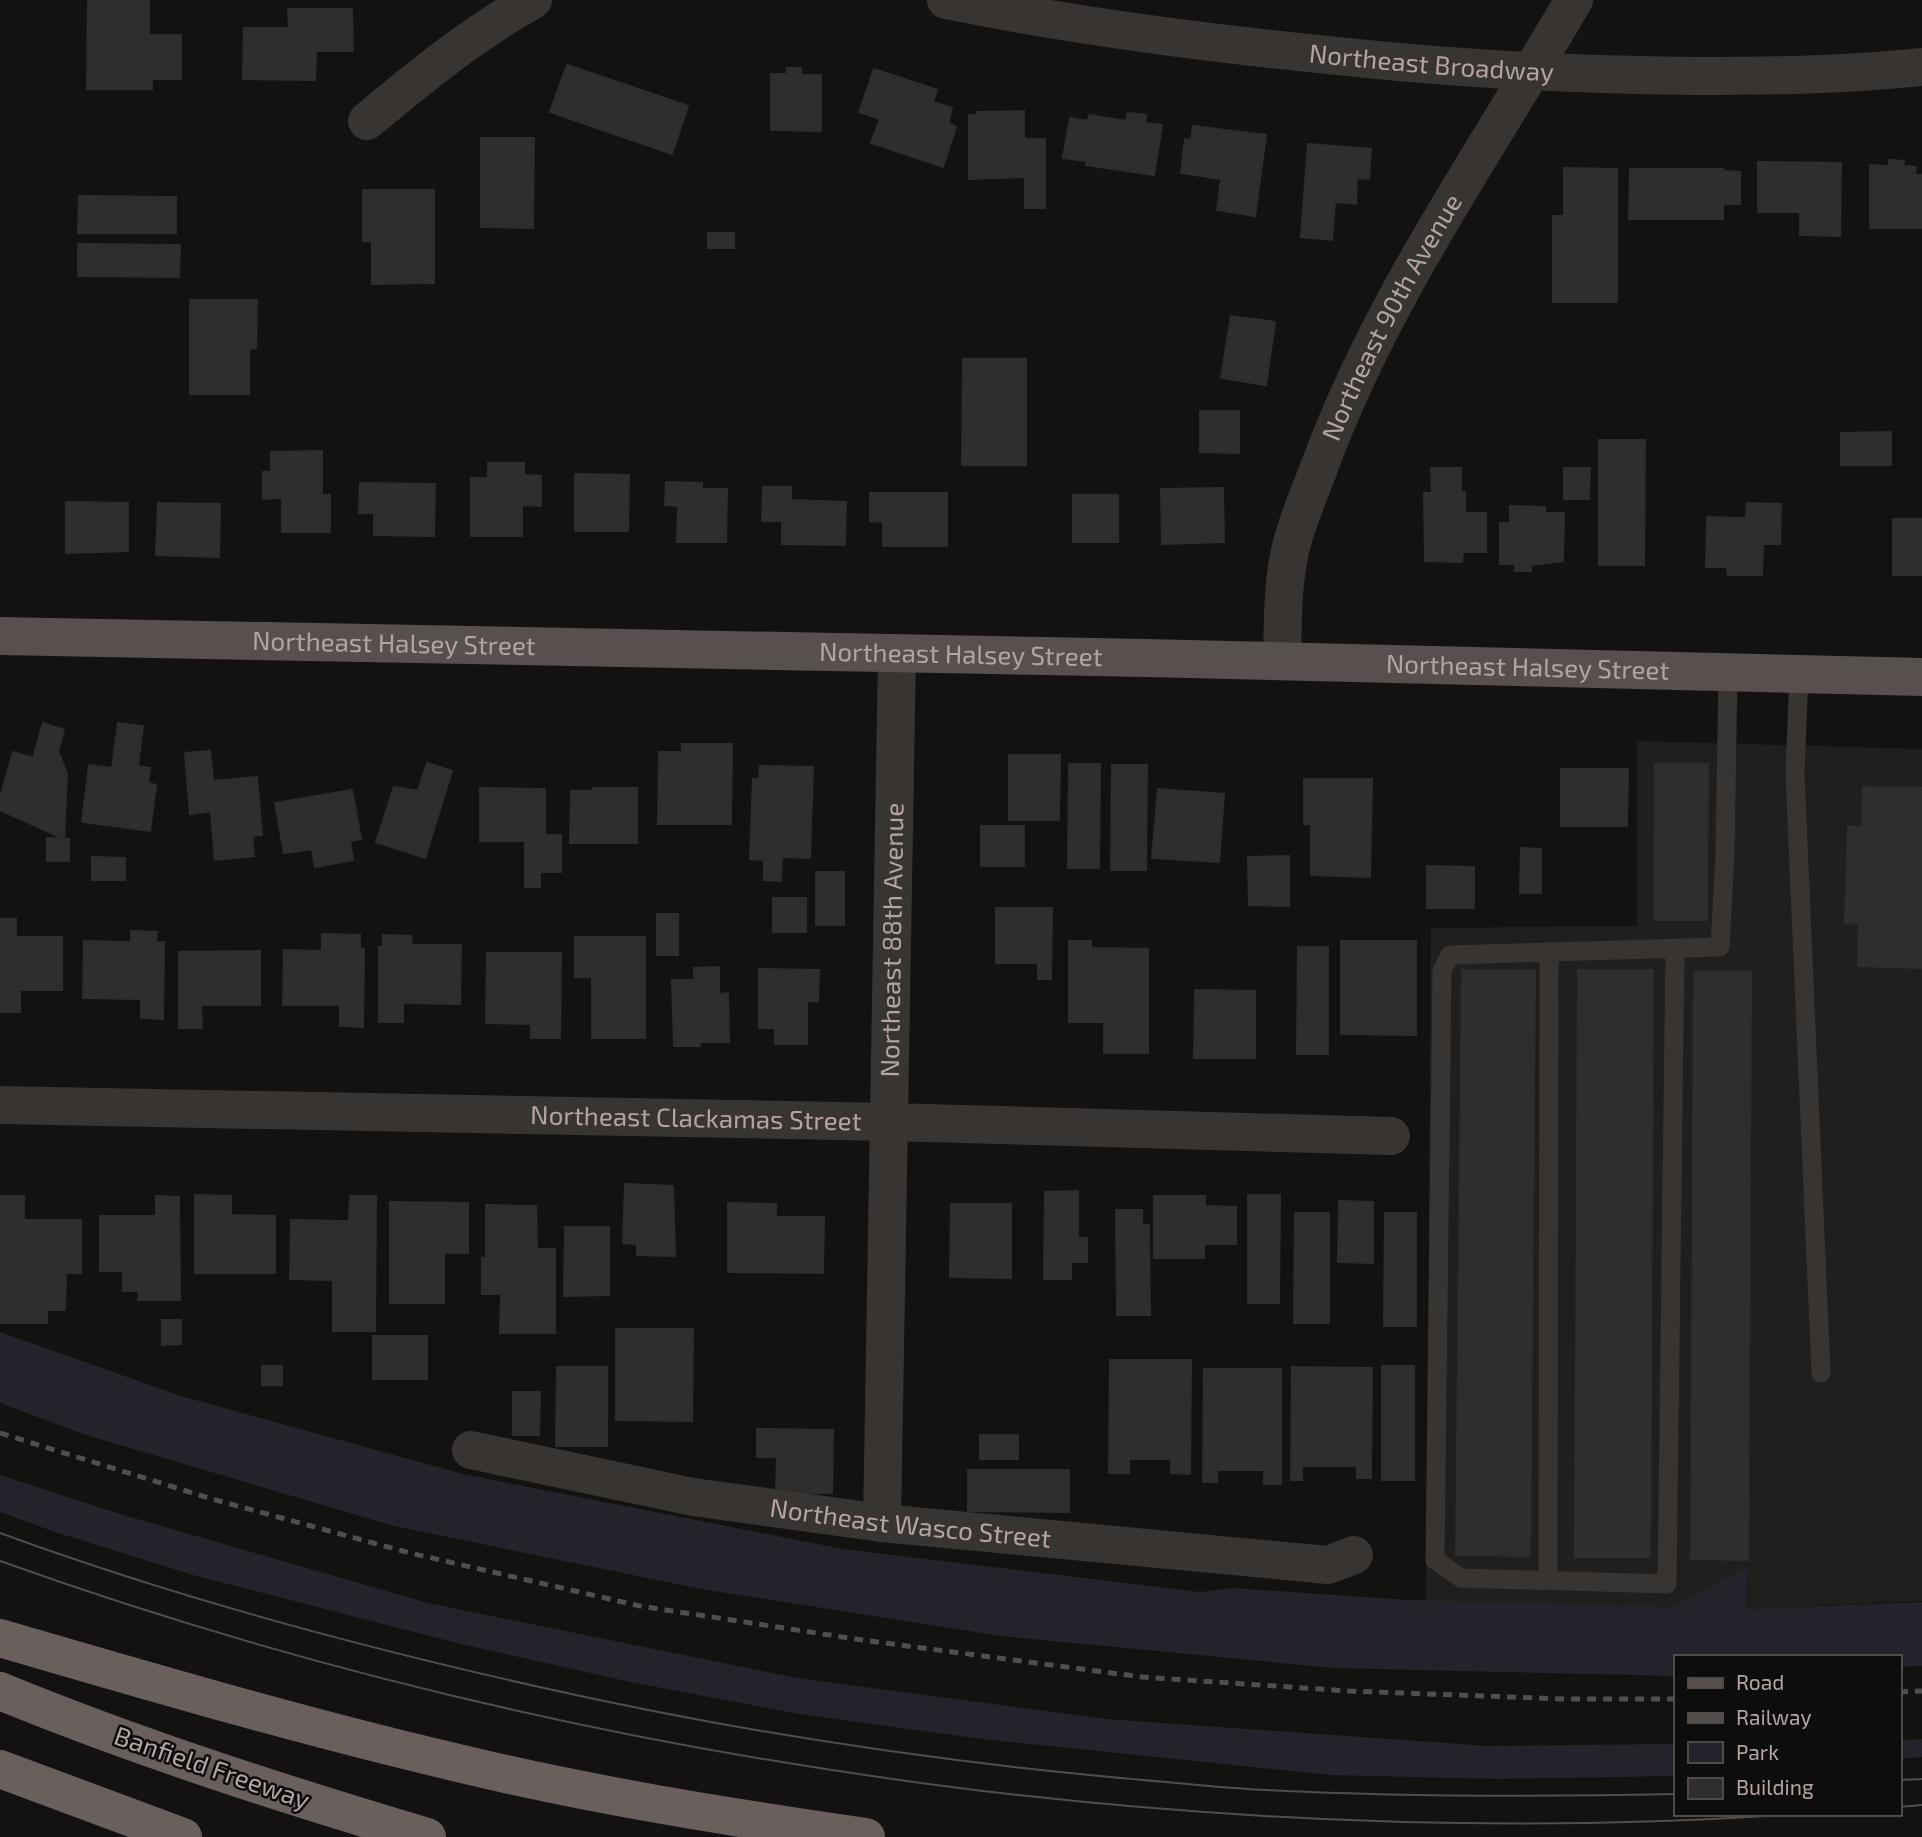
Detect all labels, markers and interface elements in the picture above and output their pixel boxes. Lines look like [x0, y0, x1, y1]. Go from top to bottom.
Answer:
street label: Northeast Broadway [1308, 36, 1555, 86]
street label: Northeast 90th Avenue [1314, 188, 1467, 445]
street label: Northeast Halsey Street [252, 624, 536, 660]
street label: Northeast Halsey Street [819, 635, 1103, 671]
street label: Northeast Halsey Street [1386, 647, 1670, 685]
street label: Northeast 88th Avenue [873, 802, 908, 1078]
street label: Northeast Clackamas Street [530, 1098, 862, 1135]
street label: Northeast Wasco Street [768, 1491, 1053, 1553]
legend [1674, 1655, 1901, 1816]
text: Road [1736, 1669, 1784, 1694]
text: Railway [1736, 1704, 1812, 1729]
street label: Banfield Freeway [111, 1719, 314, 1815]
text: Park [1736, 1739, 1779, 1764]
text: Building [1736, 1774, 1814, 1799]

